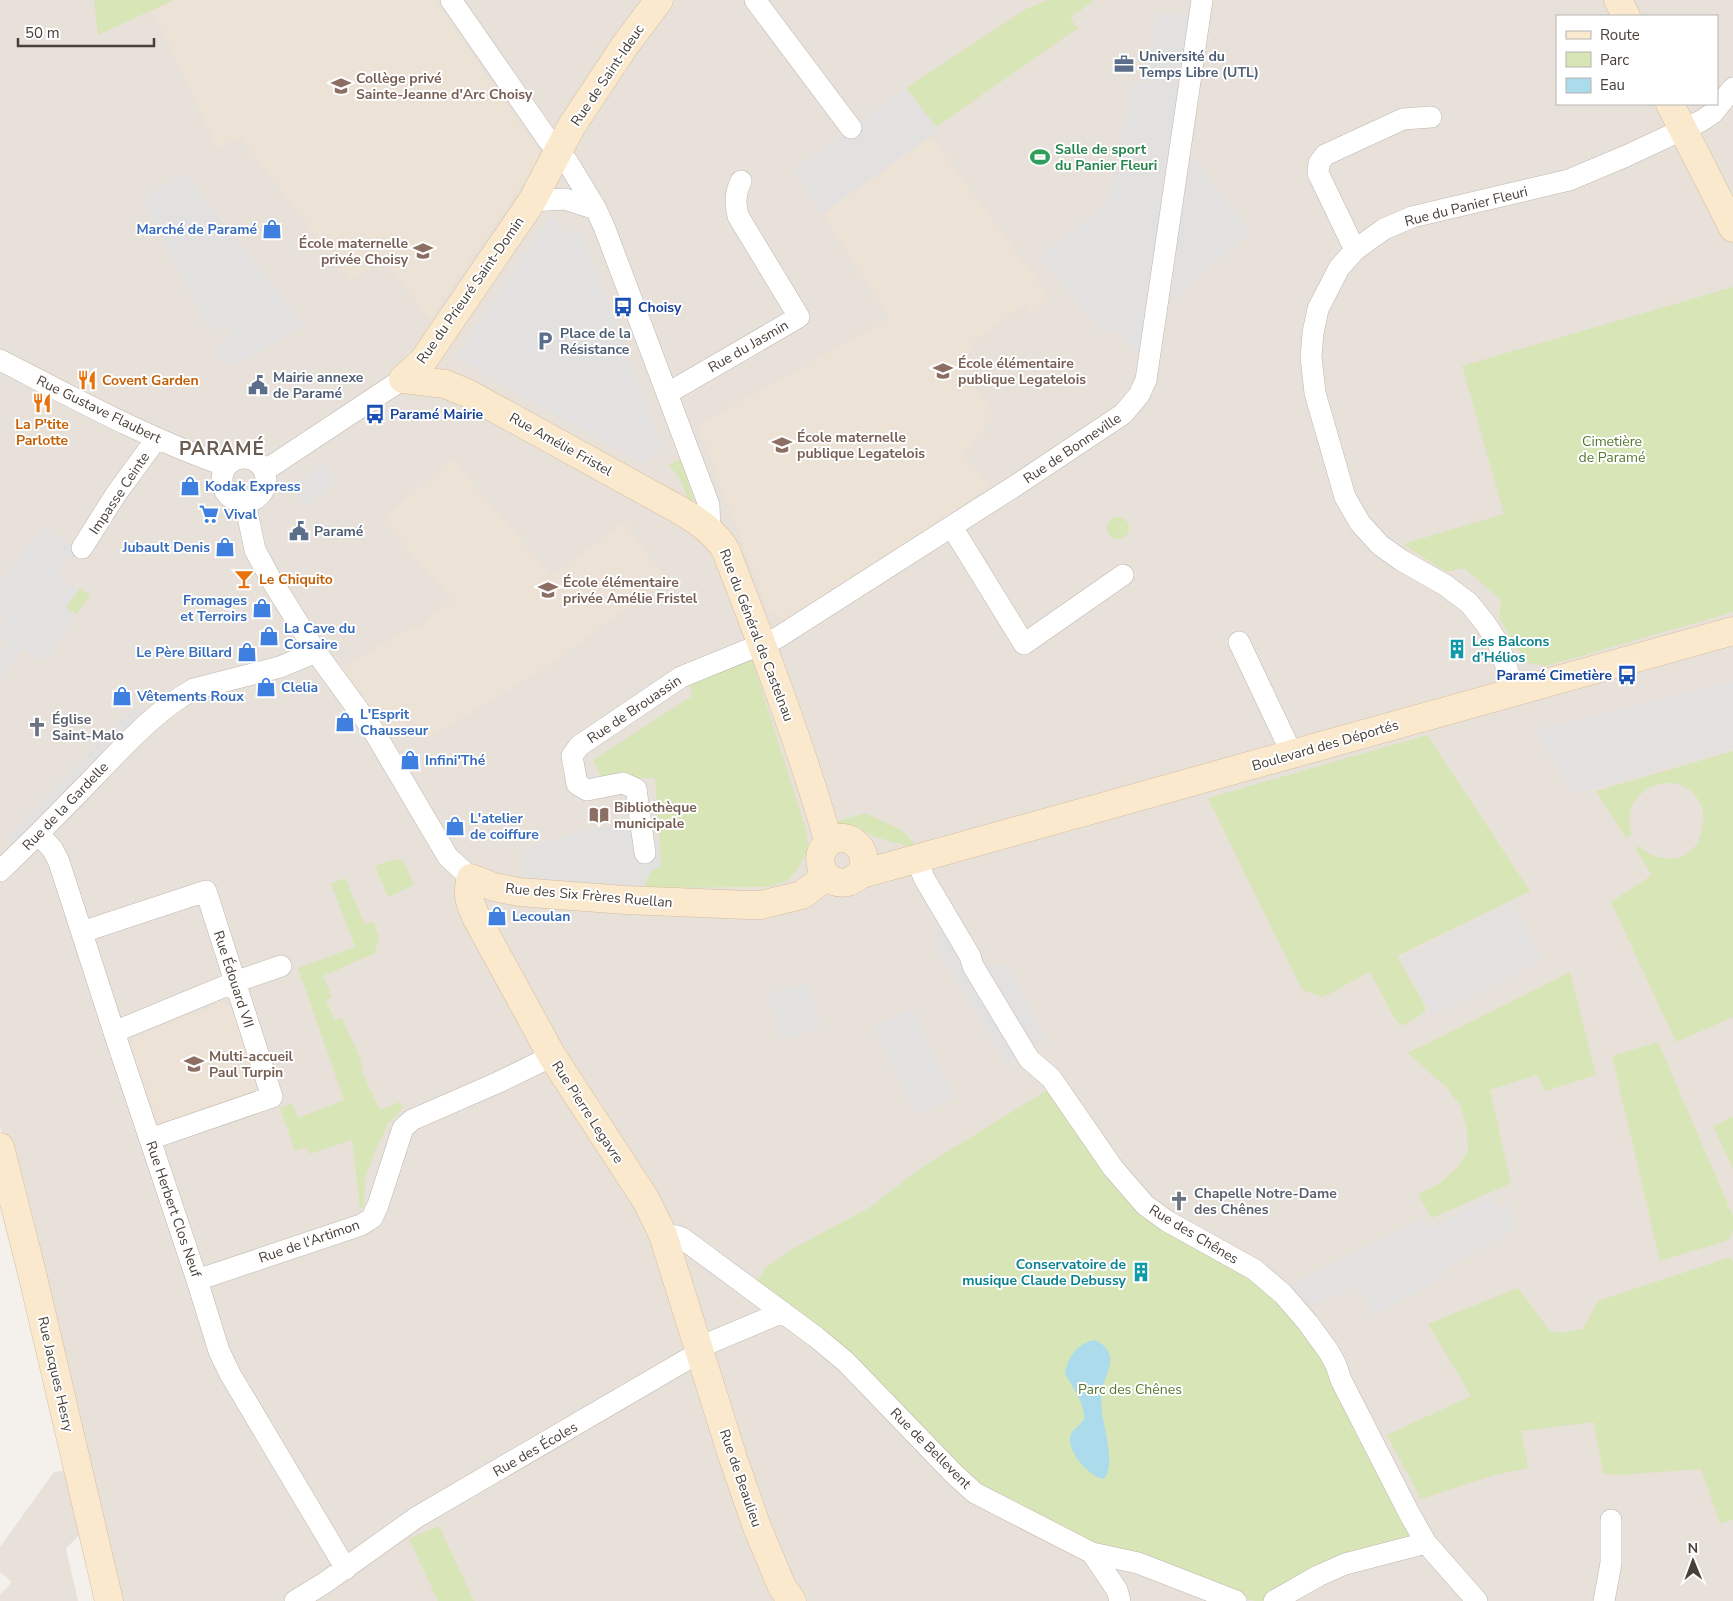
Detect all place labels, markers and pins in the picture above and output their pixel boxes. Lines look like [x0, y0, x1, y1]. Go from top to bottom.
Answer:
place label: Université du Temps Libre (UTL) [1139, 47, 1259, 82]
office icon: Université du Temps Libre (UTL) [1113, 53, 1135, 75]
place label: Collège privé Sainte-Jeanne d'Arc Choisy [356, 69, 533, 104]
school or university icon: Collège privé Sainte-Jeanne d'Arc Choisy [330, 75, 352, 97]
place label: Salle de sport du Panier Fleuri [1055, 140, 1157, 175]
sports icon: Salle de sport du Panier Fleuri [1029, 146, 1051, 168]
shop icon: Marché de Paramé [261, 218, 283, 240]
place label: Marché de Paramé [136, 220, 257, 239]
place label: École maternelle privée Choisy [299, 234, 409, 269]
school or university icon: École maternelle privée Choisy [412, 240, 434, 262]
bus stop icon: Choisy [612, 296, 634, 318]
place label: Choisy [638, 298, 682, 317]
place label: Place de la Résistance [560, 324, 631, 359]
parking icon: Place de la Résistance [534, 330, 556, 352]
place label: École élémentaire publique Legatelois [958, 354, 1086, 389]
school or university icon: École élémentaire publique Legatelois [932, 360, 954, 382]
place label: Mairie annexe de Paramé [273, 368, 364, 403]
restaurant icon: Covent Garden [76, 369, 98, 391]
place label: Covent Garden [102, 371, 199, 390]
public building icon: Mairie annexe de Paramé [247, 374, 269, 396]
restaurant icon: La P'tite Parlotte [31, 392, 53, 414]
bus stop icon: Paramé Mairie [364, 403, 386, 425]
place label: Paramé Mairie [390, 405, 484, 424]
place label: La P'tite Parlotte [15, 415, 69, 450]
place label: École maternelle publique Legatelois [797, 428, 925, 463]
school or university icon: École maternelle publique Legatelois [771, 434, 793, 456]
shop icon: Kodak Express [179, 475, 201, 497]
place label: Kodak Express [205, 477, 301, 496]
supermarket icon: Vival [198, 503, 220, 525]
place label: Vival [223, 505, 257, 524]
public building icon: Paramé [288, 520, 310, 542]
place label: Paramé [314, 522, 364, 541]
shop icon: Jubault Denis [214, 536, 236, 558]
place label: Jubault Denis [121, 538, 210, 557]
bar icon: Le Chiquito [233, 568, 255, 590]
place label: Le Chiquito [259, 570, 333, 589]
place label: École élémentaire privée Amélie Fristel [563, 573, 698, 608]
school or university icon: École élémentaire privée Amélie Fristel [537, 579, 559, 601]
place label: Fromages et Terroirs [180, 591, 247, 626]
shop icon: Fromages et Terroirs [251, 597, 273, 619]
place label: La Cave du Corsaire [284, 619, 355, 654]
shop icon: La Cave du Corsaire [258, 625, 280, 647]
place label: Les Balcons d’Hélios [1472, 632, 1549, 667]
building icon: Les Balcons d’Hélios [1446, 638, 1468, 660]
shop icon: Le Père Billard [236, 641, 258, 663]
place label: Le Père Billard [136, 643, 232, 662]
bus stop icon: Paramé Cimetière [1616, 664, 1638, 686]
place label: Paramé Cimetière [1496, 666, 1612, 685]
shop icon: Clelia [255, 676, 277, 698]
place label: Clelia [281, 678, 318, 697]
shop icon: Vêtements Roux [111, 685, 133, 707]
place label: Vêtements Roux [136, 687, 244, 706]
place label: L'Esprit Chausseur [360, 705, 429, 740]
place label: Église Saint-Malo [52, 710, 124, 745]
shop icon: L'Esprit Chausseur [334, 711, 356, 733]
church icon: Église Saint-Malo [26, 716, 48, 738]
shop icon: Infini'Thé [399, 749, 421, 771]
place label: Infini'Thé [425, 751, 486, 770]
place label: Bibliothèque municipale [614, 798, 697, 833]
library icon: Bibliothèque municipale [588, 804, 610, 826]
place label: L'atelier de coiffure [470, 809, 539, 844]
shop icon: L'atelier de coiffure [444, 815, 466, 837]
shop icon: Lecoulan [486, 905, 508, 927]
place label: Lecoulan [512, 907, 570, 926]
place label: Multi-accueil Paul Turpin [209, 1047, 294, 1082]
school or university icon: Multi-accueil Paul Turpin [183, 1053, 205, 1075]
place label: Chapelle Notre-Dame des Chênes [1194, 1184, 1337, 1219]
church icon: Chapelle Notre-Dame des Chênes [1168, 1190, 1190, 1212]
place label: Conservatoire de musique Claude Debussy [962, 1255, 1127, 1290]
building icon: Conservatoire de musique Claude Debussy [1130, 1261, 1152, 1283]

